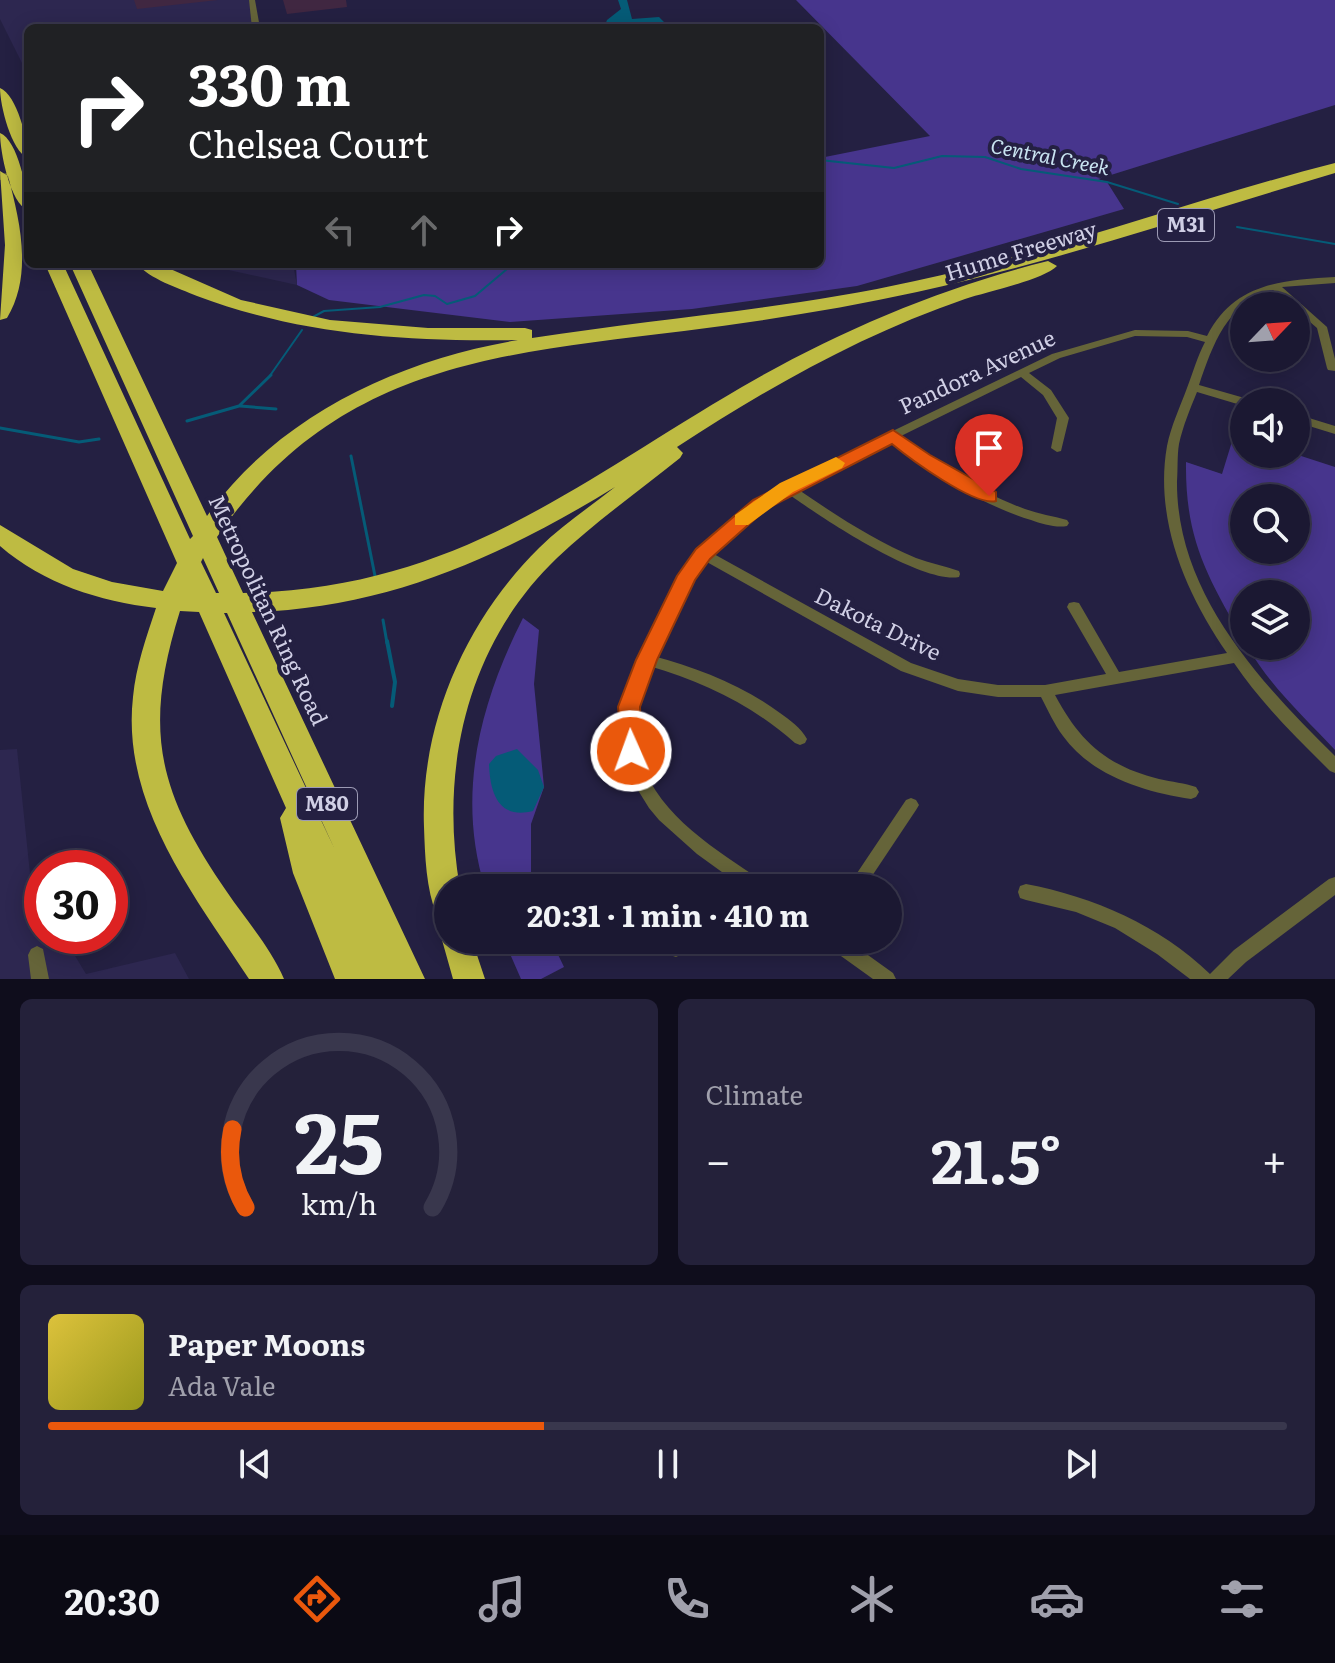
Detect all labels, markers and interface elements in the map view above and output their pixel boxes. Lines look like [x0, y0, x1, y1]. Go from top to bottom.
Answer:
text: 330 m [188, 40, 351, 123]
icon: right [56, 56, 160, 160]
text: Chelsea Court [188, 116, 429, 169]
water label: Central Creek [988, 129, 1112, 181]
icon: left [318, 208, 362, 252]
icon: ahead [402, 208, 446, 252]
icon: right [486, 208, 530, 252]
road number: M31 [1158, 209, 1214, 241]
street label: Hume Freeway [941, 211, 1101, 288]
north arrow [1230, 292, 1310, 372]
map controls [1230, 292, 1310, 660]
street label: Pandora Avenue [893, 320, 1060, 421]
button: sound [1230, 388, 1310, 468]
pin [955, 414, 1023, 496]
icon: arrive [967, 426, 1011, 470]
button: search [1230, 484, 1310, 564]
street label: Metropolitan Ring Road [201, 488, 337, 730]
street label: Dakota Drive [810, 578, 948, 668]
button: layers [1230, 580, 1310, 660]
position arrow [589, 709, 673, 793]
road number: M80 [297, 788, 357, 820]
speed limit sign: 30 [24, 850, 128, 954]
text: 20:31 · 1 min · 410 m [527, 892, 809, 936]
text: Climate [706, 1074, 803, 1113]
text: 25 [294, 1076, 384, 1200]
text: 21.5° [931, 1113, 1062, 1202]
text: − [706, 1125, 731, 1191]
text: + [1261, 1125, 1287, 1191]
text: km/h [301, 1181, 377, 1224]
text: Paper Moons [168, 1321, 365, 1365]
text: Ada Vale [168, 1365, 275, 1404]
icon: previous [233, 1442, 277, 1486]
icon: pause [646, 1442, 690, 1486]
icon: next [1059, 1442, 1103, 1486]
icon: directions [289, 1571, 345, 1627]
icon: music [474, 1571, 530, 1627]
icon: phone [659, 1571, 715, 1627]
icon: climate [844, 1571, 900, 1627]
icon: car [1029, 1571, 1085, 1627]
icon: filters [1214, 1571, 1270, 1627]
text: 20:30 [65, 1573, 160, 1626]

